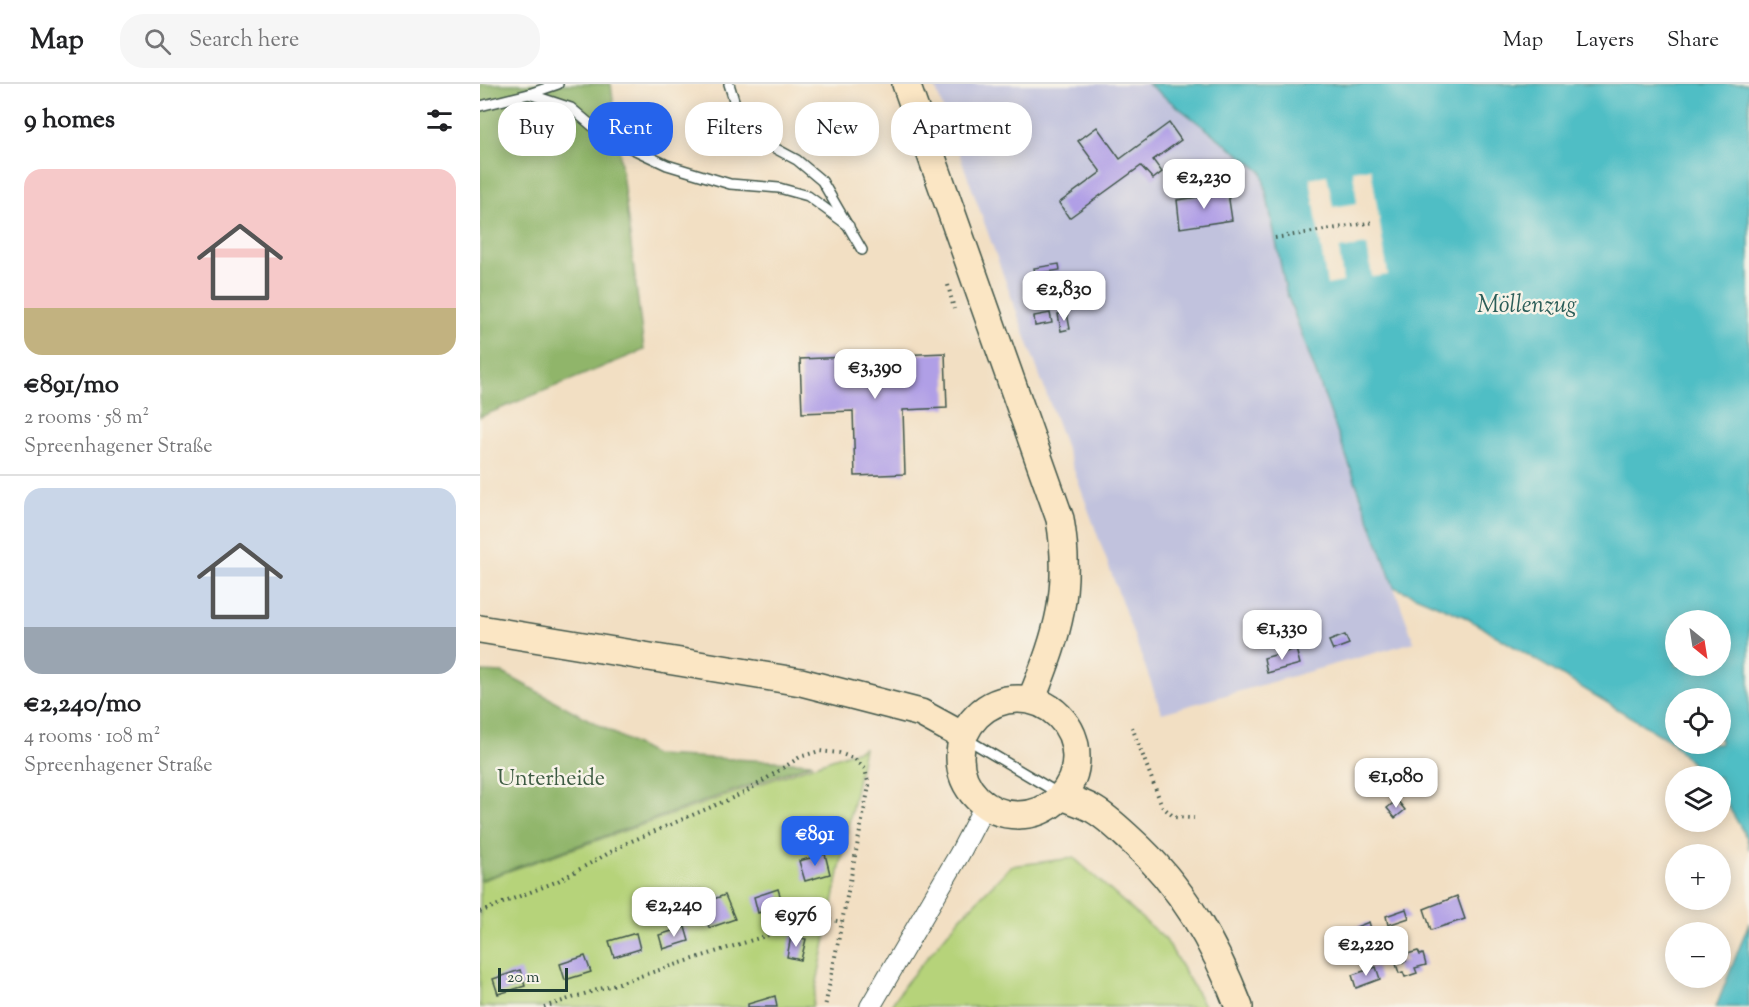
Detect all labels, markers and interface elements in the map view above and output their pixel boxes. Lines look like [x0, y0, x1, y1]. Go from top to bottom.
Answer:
search box [120, 14, 540, 68]
text: Map [30, 21, 84, 61]
icon: search [141, 25, 174, 58]
text: Search here [189, 25, 299, 57]
text: Map [1503, 26, 1543, 56]
text: Layers [1576, 26, 1634, 56]
text: Share [1667, 26, 1719, 56]
text: 9 homes [24, 102, 115, 139]
chip: Buy [498, 102, 576, 156]
chip: Rent [588, 102, 673, 156]
chip: Filters [685, 102, 783, 156]
chip: New [795, 102, 879, 156]
chip: Apartment [891, 102, 1032, 156]
icon: filters [423, 104, 456, 137]
pin: €2,230 [1155, 159, 1253, 210]
text: €2,230 [1177, 164, 1231, 193]
icon: home [186, 208, 294, 316]
pin: €2,830 [1015, 271, 1113, 322]
text: €2,830 [1037, 276, 1091, 305]
water label: Möllenzug [1477, 289, 1577, 323]
pin: €3,390 [826, 349, 924, 400]
text: €3,390 [848, 354, 902, 383]
text: €891/mo [24, 367, 119, 404]
text: 2 rooms · 58 m² [24, 404, 149, 433]
text: Spreenhagener Straße [24, 433, 213, 462]
icon: home [186, 527, 294, 635]
pin: €1,330 [1233, 610, 1331, 661]
north arrow [1665, 610, 1731, 676]
map controls [1665, 610, 1731, 988]
text: €1,330 [1257, 615, 1307, 644]
text: €2,240/mo [24, 686, 141, 723]
button: locate [1665, 688, 1731, 754]
text: 4 rooms · 108 m² [24, 723, 160, 752]
text: Spreenhagener Straße [24, 752, 213, 781]
pin: €1,080 [1347, 758, 1445, 809]
text: €1,080 [1369, 763, 1423, 792]
park label: Unterheide [497, 764, 605, 796]
button: layers [1665, 766, 1731, 832]
pin: €891 [779, 816, 851, 867]
text: €891 [796, 821, 834, 850]
button: + [1665, 844, 1731, 910]
pin: €2,240 [625, 887, 723, 938]
text: €2,240 [646, 892, 702, 921]
pin: €976 [760, 897, 832, 948]
text: €976 [775, 902, 817, 931]
button: − [1665, 922, 1731, 988]
pin: €2,220 [1317, 926, 1415, 977]
text: €2,220 [1338, 931, 1394, 960]
scale bar [498, 965, 568, 992]
text: 20 m [507, 967, 540, 990]

